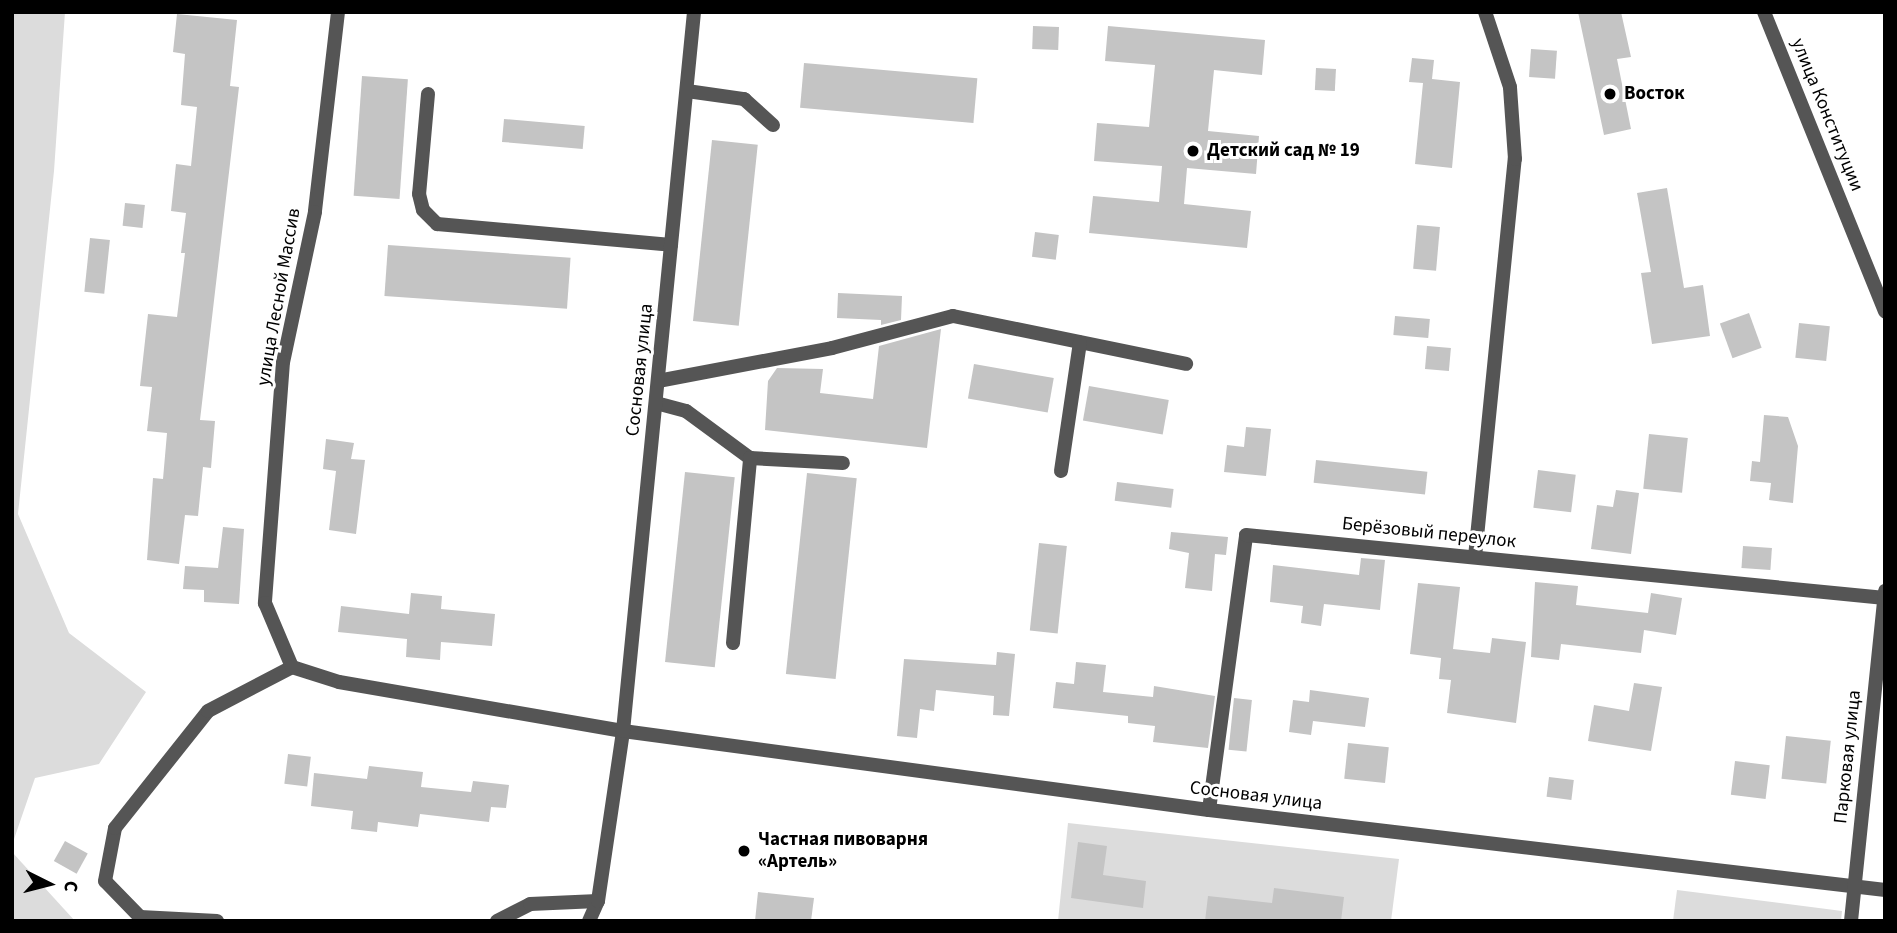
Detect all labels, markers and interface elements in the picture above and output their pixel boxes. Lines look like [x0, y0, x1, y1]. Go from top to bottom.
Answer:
street label: улица Конституции [1786, 35, 1868, 195]
place label: Восток [1624, 83, 1685, 105]
marker: Восток [1602, 86, 1618, 102]
place label: Детский сад № 19 [1207, 140, 1360, 162]
marker: Детский сад № 19 [1185, 143, 1201, 159]
street label: улица Лесной Массив [252, 206, 306, 388]
street label: Сосновая улица [622, 302, 658, 438]
street label: Берёзовый переулок [1341, 513, 1517, 553]
street label: Парковая улица [1830, 689, 1866, 825]
street label: Сосновая улица [1188, 777, 1324, 815]
place label: Частная пивоварня «Артель» [758, 829, 928, 873]
marker: Частная пивоварня «Артель» [736, 843, 752, 859]
north arrow [14, 849, 84, 919]
text: С [56, 879, 84, 893]

